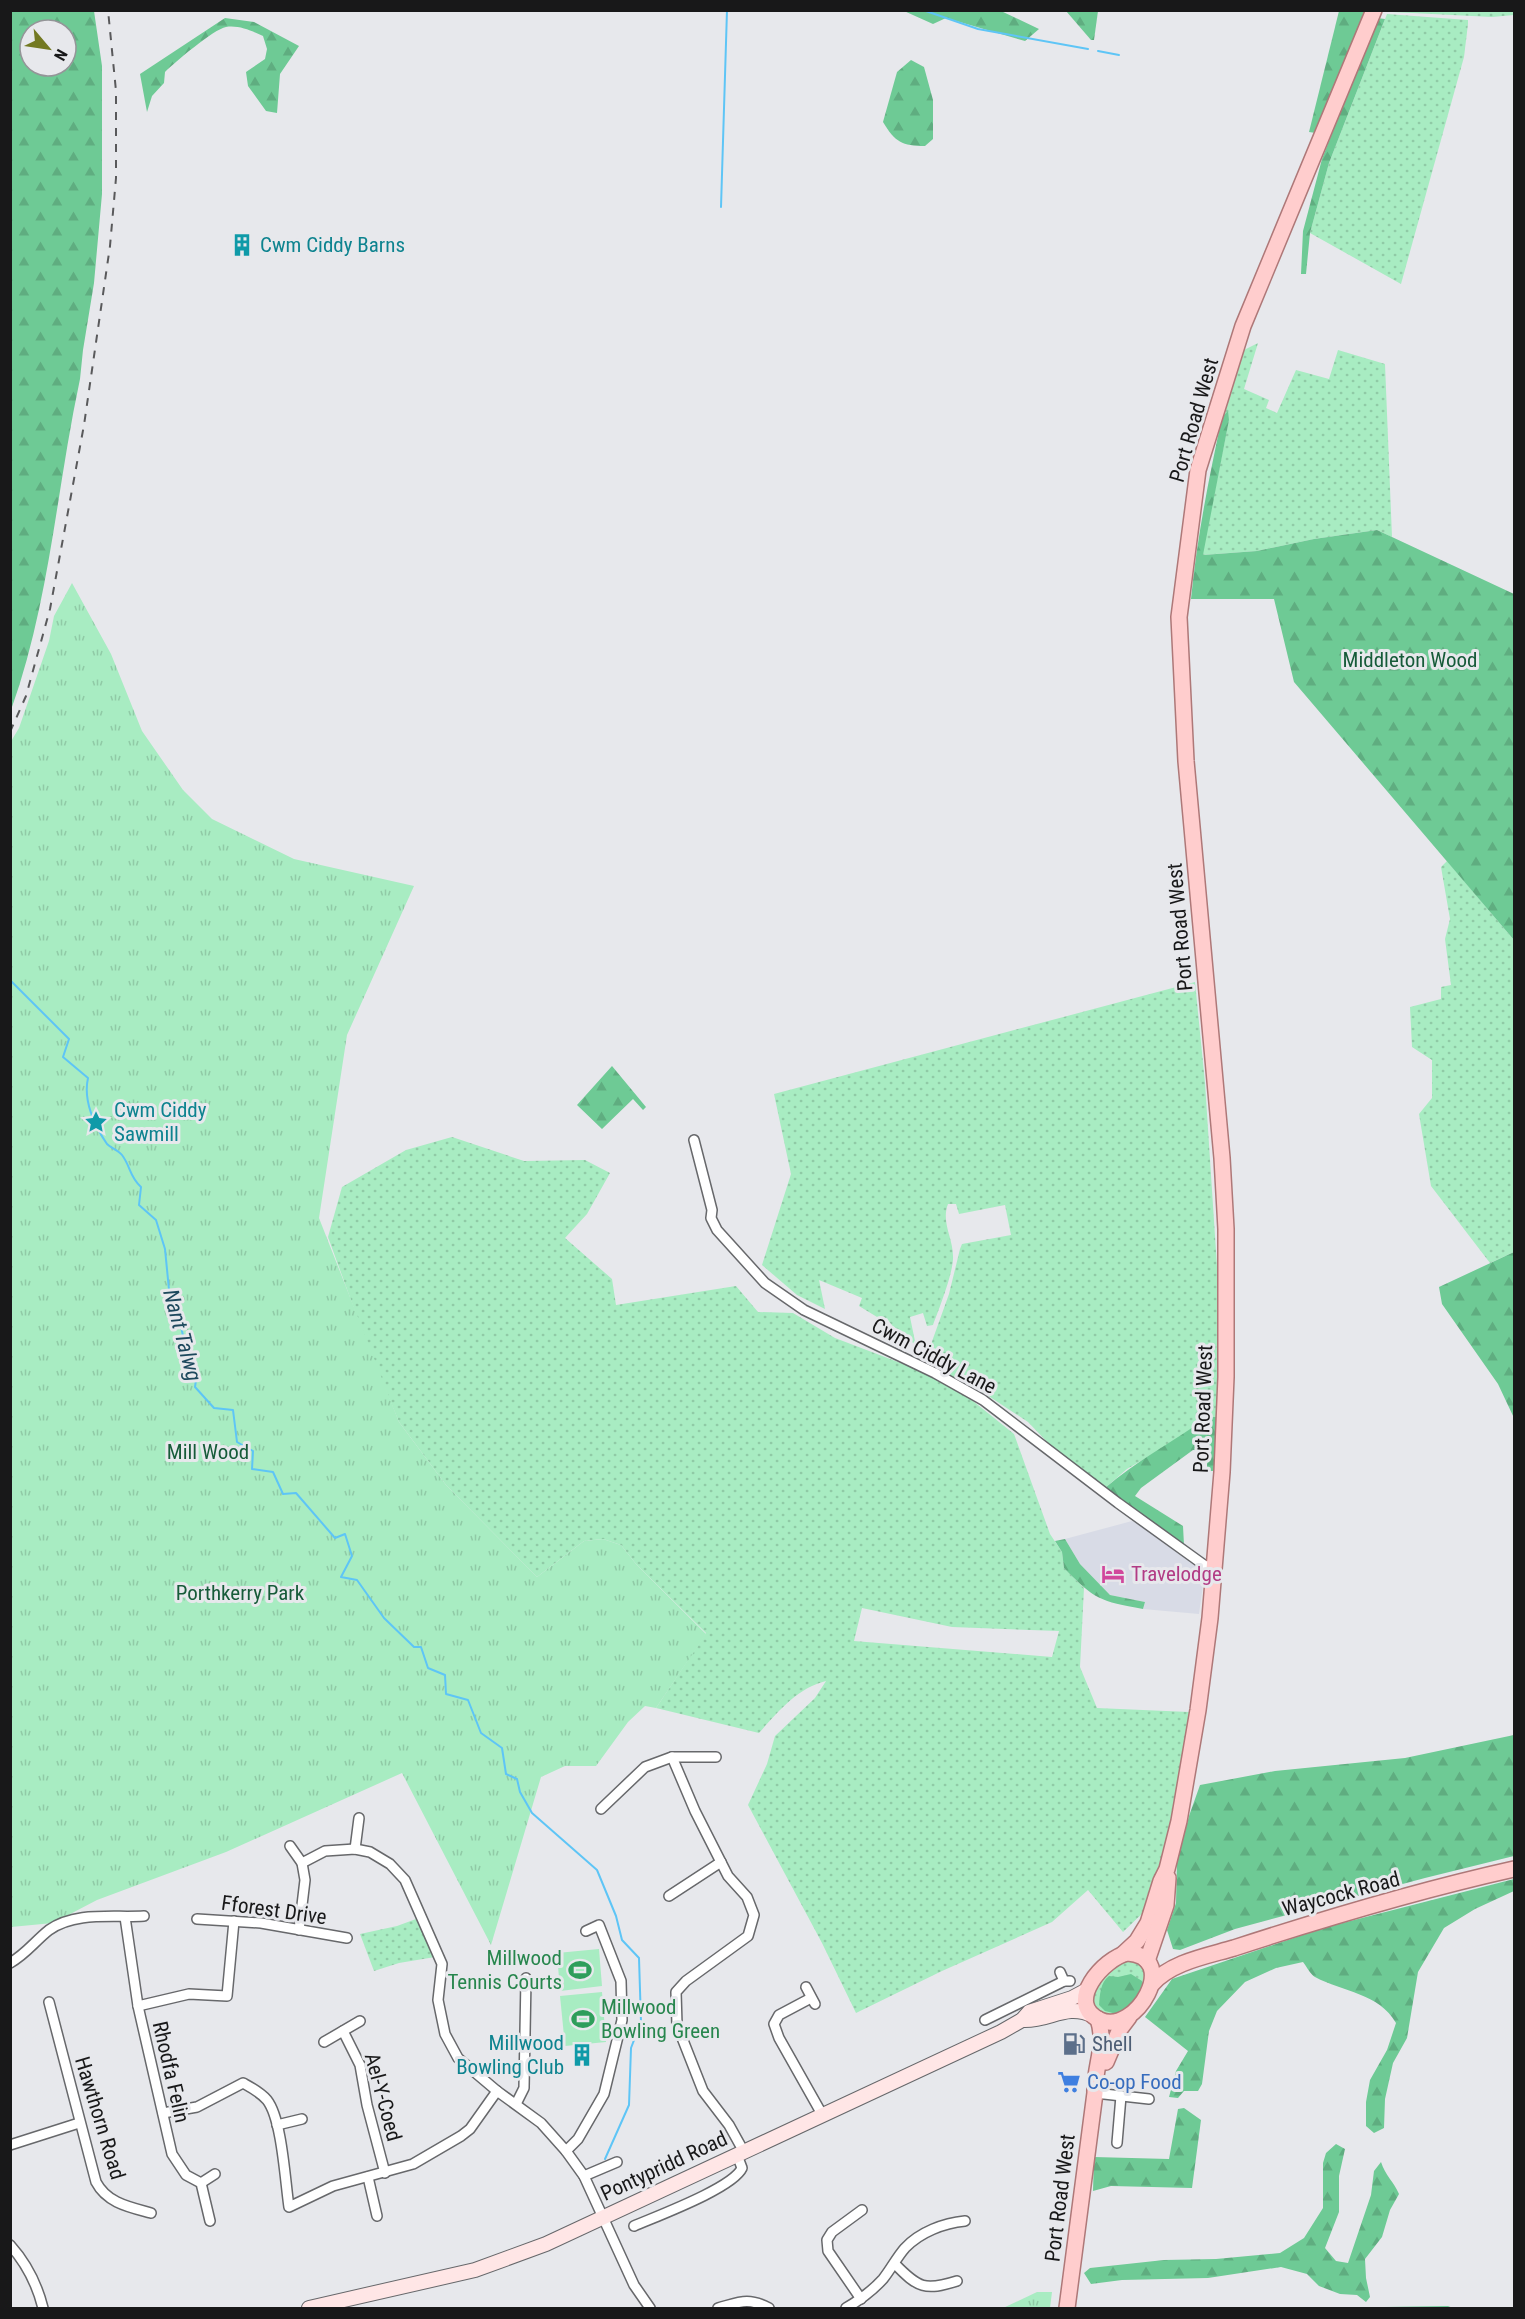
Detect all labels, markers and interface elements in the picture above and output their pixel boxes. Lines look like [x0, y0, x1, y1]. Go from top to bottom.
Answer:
north arrow [18, 18, 78, 78]
text: N [50, 46, 71, 64]
building icon: Cwm Ciddy Barns [229, 232, 255, 258]
place label: Cwm Ciddy Barns [260, 233, 405, 257]
street label: Port Road West [1165, 355, 1223, 485]
park label: Middleton Wood [1343, 648, 1477, 672]
street label: Port Road West [1162, 862, 1198, 992]
place label: Cwm Ciddy Sawmill [114, 1098, 207, 1146]
place icon: Cwm Ciddy Sawmill [83, 1109, 109, 1135]
water label: Nant Talwg [158, 1286, 207, 1384]
street label: Cwm Ciddy Lane [868, 1313, 1000, 1399]
street label: Port Road West [1189, 1344, 1217, 1474]
park label: Mill Wood [167, 1440, 249, 1464]
hotel icon: Travelodge [1100, 1561, 1126, 1587]
place label: Travelodge [1131, 1562, 1222, 1586]
park label: Porthkerry Park [176, 1581, 305, 1605]
street label: Waycock Road [1280, 1867, 1402, 1921]
street label: Fforest Drive [220, 1891, 328, 1929]
place label: Millwood Tennis Courts [447, 1946, 562, 1994]
sports icon: Millwood Tennis Courts [567, 1957, 593, 1983]
place label: Millwood Bowling Green [601, 1995, 720, 2043]
sports icon: Millwood Bowling Green [570, 2006, 596, 2032]
street label: Rhodfa Felin [148, 2019, 194, 2125]
place label: Millwood Bowling Club [456, 2031, 564, 2079]
fuel station icon: Shell [1061, 2031, 1087, 2057]
place label: Shell [1092, 2032, 1133, 2056]
building icon: Millwood Bowling Club [569, 2042, 595, 2068]
street label: Ael-Y-Coed [360, 2050, 406, 2144]
street label: Hawthorn Road [70, 2054, 130, 2182]
supermarket icon: Co-op Food [1056, 2069, 1082, 2095]
place label: Co-op Food [1087, 2070, 1182, 2094]
street label: Pontypridd Road [597, 2126, 731, 2206]
street label: Port Road West [1040, 2133, 1080, 2263]

